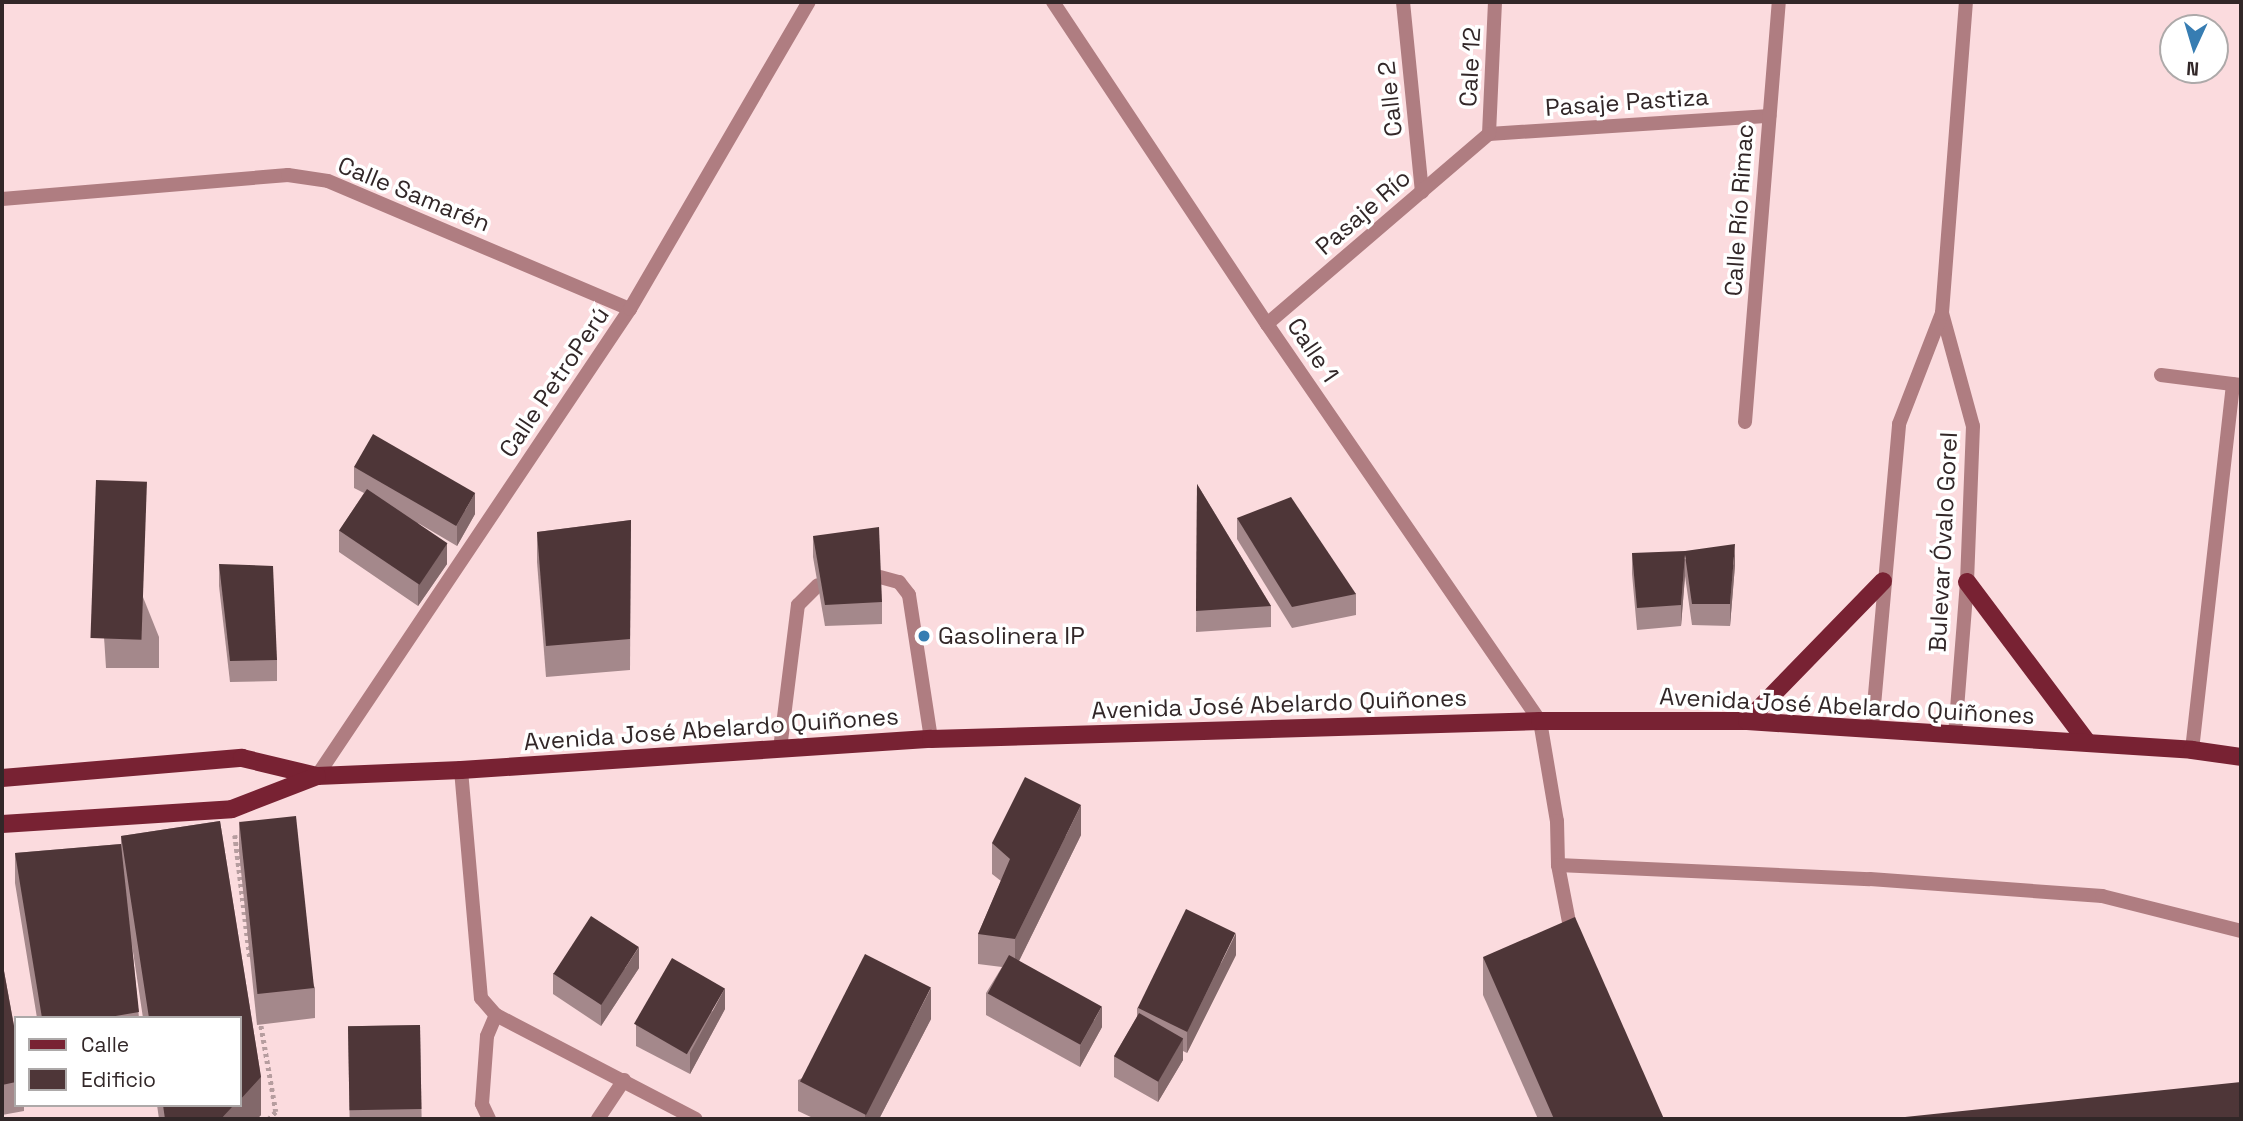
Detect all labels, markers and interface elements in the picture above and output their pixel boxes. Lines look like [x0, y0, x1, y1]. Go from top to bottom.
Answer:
north arrow [2159, 14, 2229, 84]
street label: Cale 12 [1454, 26, 1486, 108]
text: N [2185, 56, 2200, 81]
street label: Calle 2 [1372, 60, 1408, 138]
street label: Pasaje Pastiza [1544, 82, 1710, 122]
street label: Calle Río Rimac [1719, 123, 1759, 297]
street label: Calle Samarén [334, 150, 494, 238]
street label: Pasaje Río [1310, 163, 1416, 261]
street label: Calle PetroPerú [493, 301, 615, 463]
street label: Calle 1 [1281, 312, 1345, 388]
street label: Bulevar Óvalo Gorel [1923, 431, 1963, 653]
place label: Gasolinera IP [938, 622, 1085, 650]
marker: Gasolinera IP [916, 628, 932, 644]
street label: Avenida José Abelardo Quiñones [1658, 682, 2036, 730]
street label: Avenida José Abelardo Quiñones [1091, 683, 1467, 725]
street label: Avenida José Abelardo Quiñones [522, 702, 900, 756]
legend [14, 1016, 242, 1107]
text: Calle [81, 1031, 129, 1058]
text: Edificio [81, 1066, 156, 1093]

